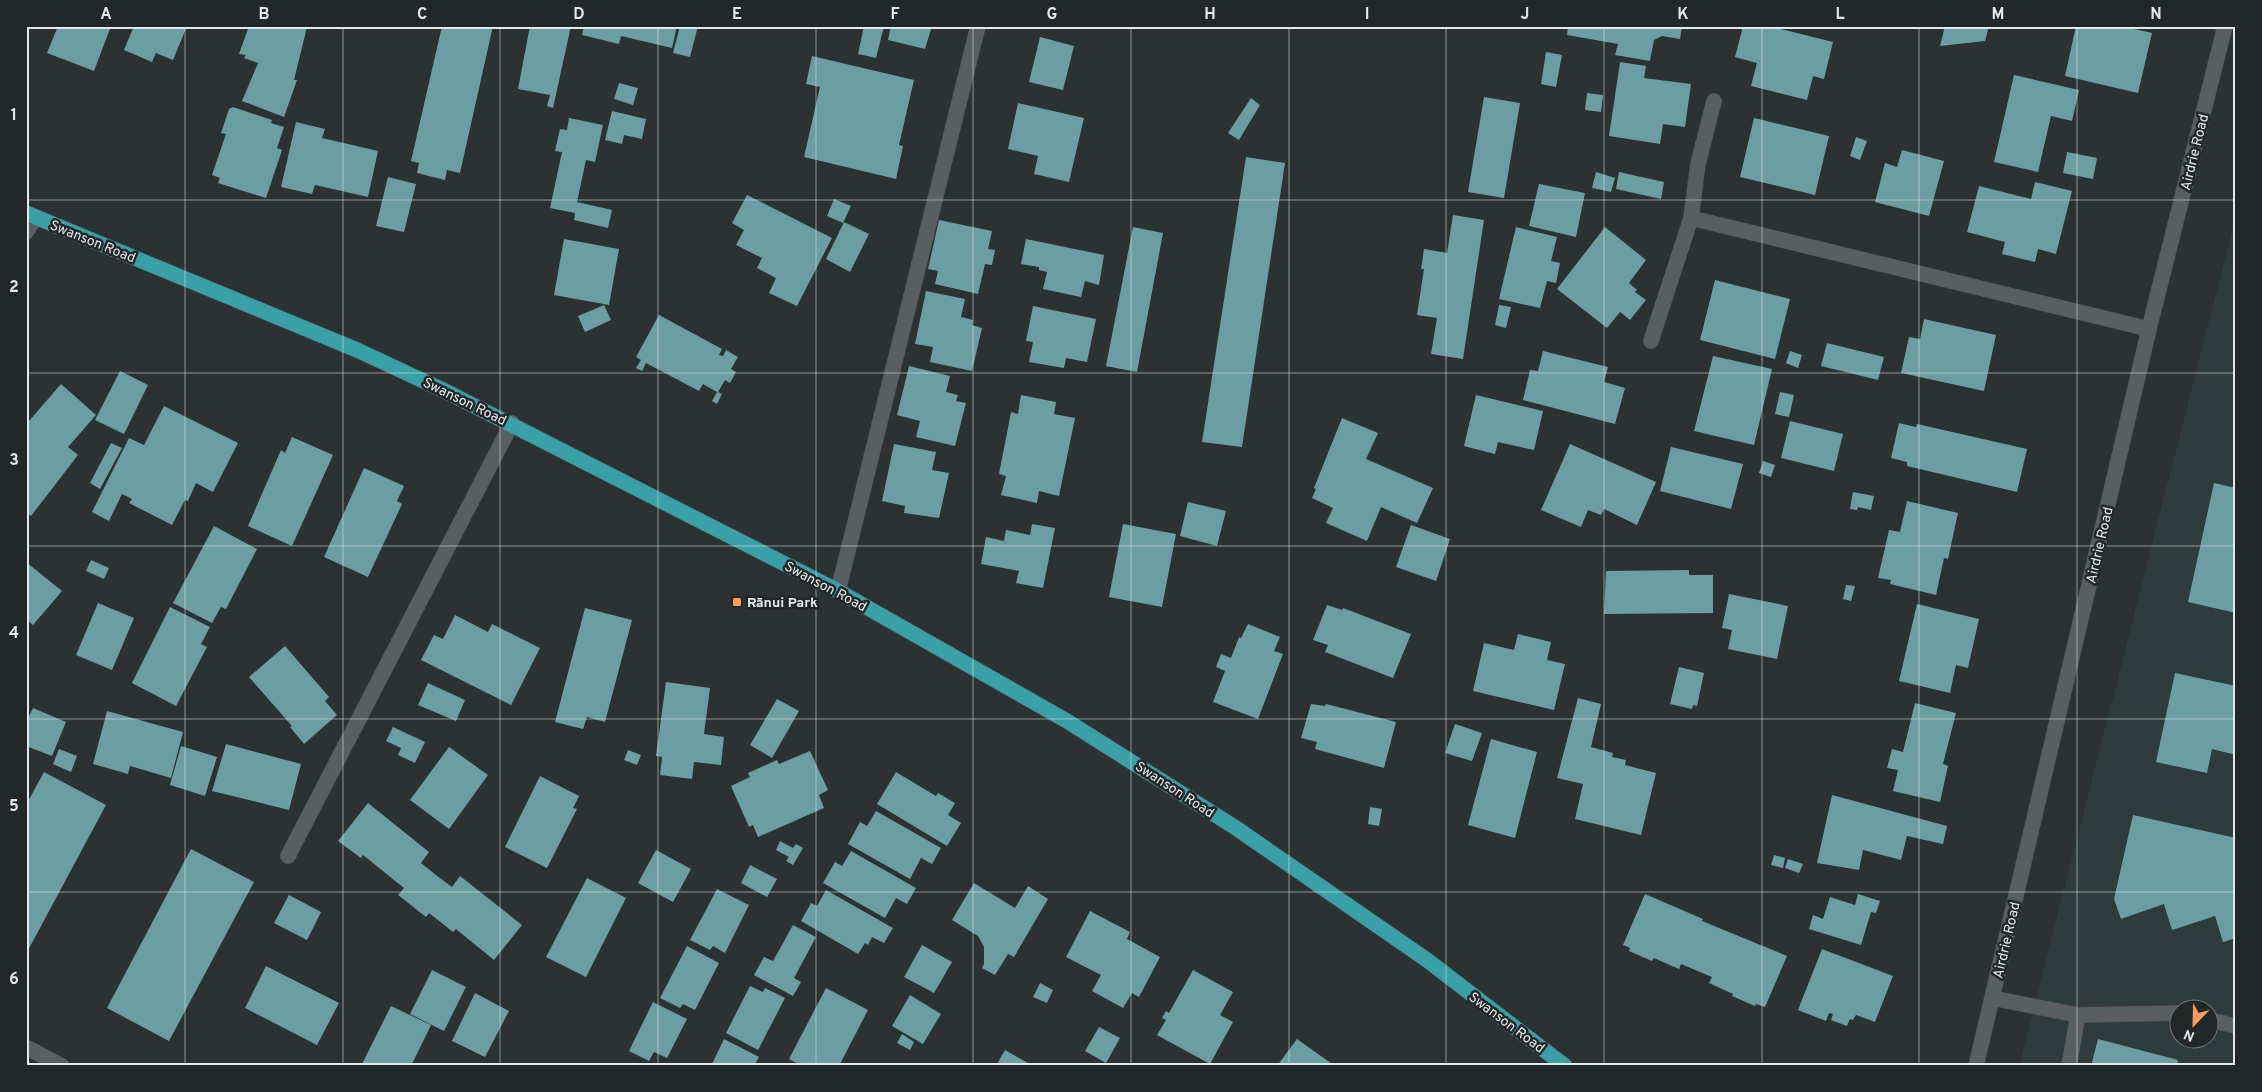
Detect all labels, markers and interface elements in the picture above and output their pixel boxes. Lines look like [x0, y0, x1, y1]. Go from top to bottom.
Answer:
text: A [100, 5, 112, 25]
text: B [258, 5, 270, 25]
text: C [417, 5, 427, 25]
text: D [573, 5, 585, 25]
text: E [732, 5, 742, 25]
text: F [890, 5, 900, 25]
text: G [1047, 5, 1057, 25]
text: H [1204, 5, 1216, 25]
text: I [1365, 5, 1369, 25]
text: J [1521, 5, 1529, 25]
text: K [1677, 5, 1689, 25]
text: L [1835, 5, 1845, 25]
text: M [1992, 5, 2004, 25]
text: N [2150, 5, 2162, 25]
text: 1 [11, 106, 17, 126]
street label: Airdrie Road [2178, 112, 2213, 192]
street label: Swanson Road [47, 217, 138, 267]
text: 2 [9, 278, 19, 298]
street label: Swanson Road [420, 375, 509, 430]
text: 3 [9, 451, 19, 471]
street label: Airdrie Road [2083, 505, 2118, 585]
street label: Swanson Road [781, 558, 869, 616]
place label: Rānui Park [747, 595, 818, 612]
marker: Rānui Park [731, 596, 743, 608]
text: 4 [9, 624, 19, 644]
street label: Swanson Road [1131, 758, 1217, 822]
text: 5 [9, 797, 19, 817]
street label: Airdrie Road [1990, 900, 2025, 980]
text: 6 [9, 970, 19, 990]
street label: Swanson Road [1465, 989, 1548, 1057]
north arrow [2170, 1000, 2220, 1050]
text: N [2182, 1025, 2197, 1044]

